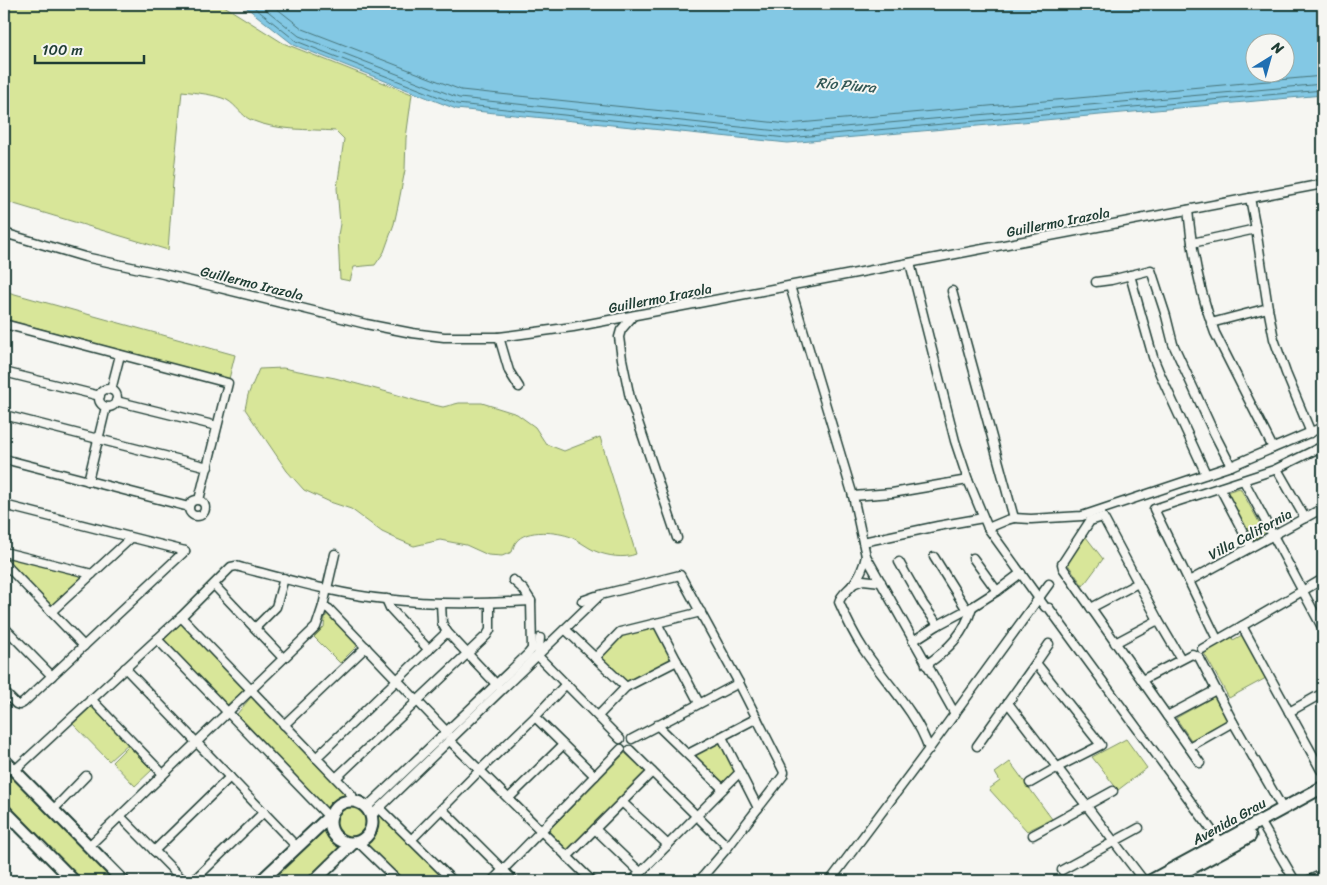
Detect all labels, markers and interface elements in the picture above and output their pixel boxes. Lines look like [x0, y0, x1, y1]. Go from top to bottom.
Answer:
scale bar [35, 32, 144, 64]
north arrow [1244, 32, 1294, 82]
text: N [1265, 35, 1289, 61]
text: 100 m [42, 37, 83, 63]
water label: Río Piura [815, 69, 878, 101]
street label: Guillermo Irazola [1004, 200, 1112, 245]
street label: Guillermo Irazola [198, 259, 306, 308]
street label: Guillermo Irazola [606, 276, 714, 321]
street label: Villa California [1204, 502, 1297, 567]
street label: Avenida Grau [1187, 791, 1271, 853]

